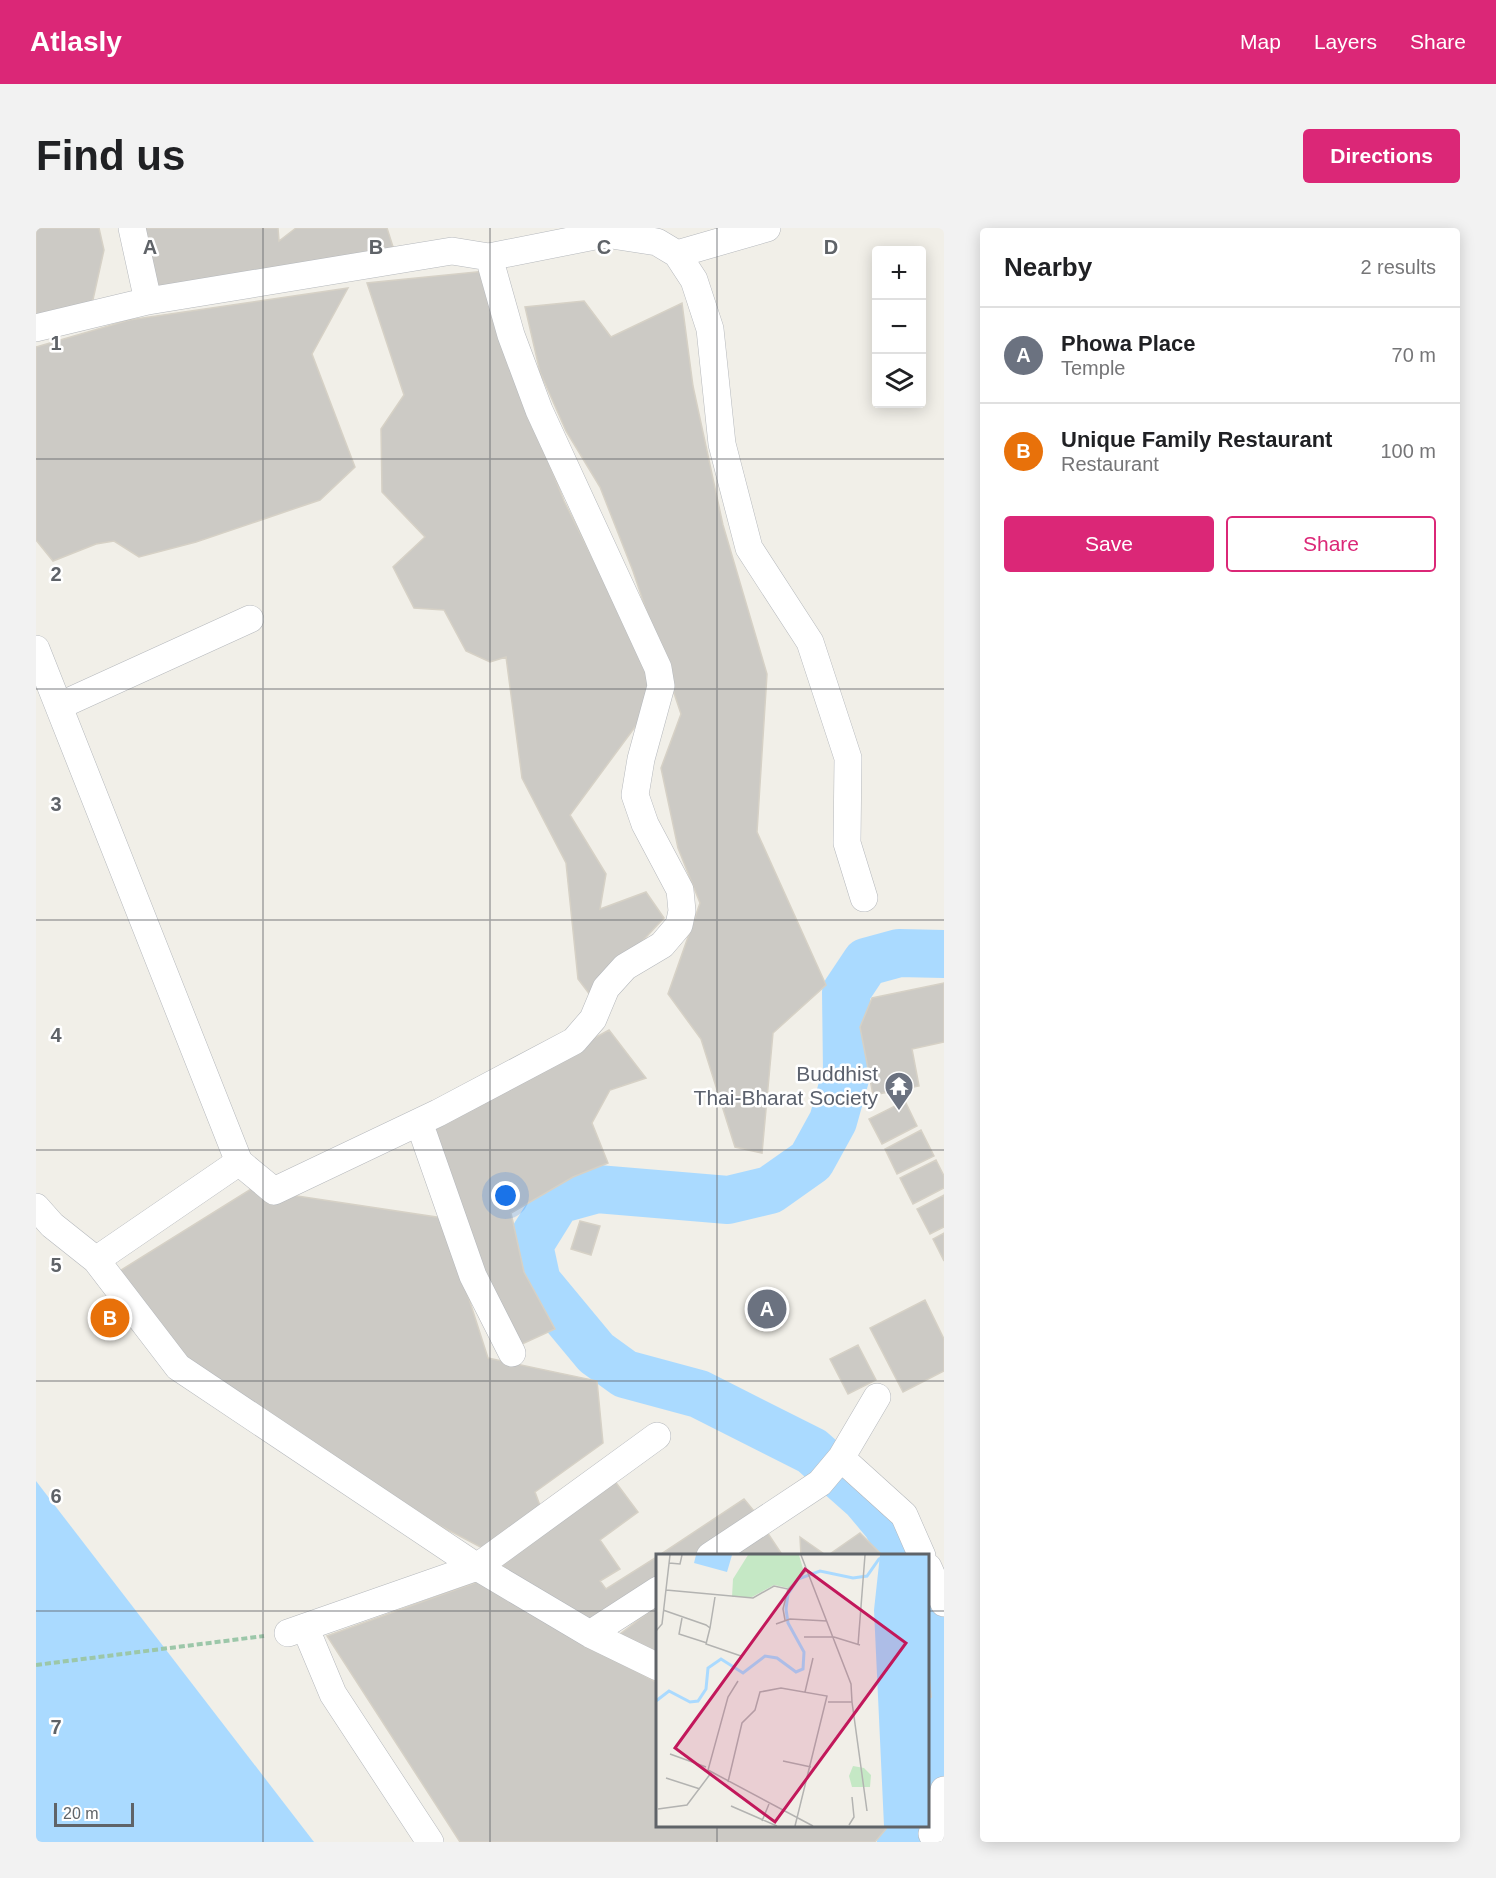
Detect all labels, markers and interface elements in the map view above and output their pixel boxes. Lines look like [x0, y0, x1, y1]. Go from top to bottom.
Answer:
text: Atlasly [30, 26, 122, 57]
text: Map [1240, 30, 1281, 53]
text: Layers [1314, 30, 1377, 53]
text: Share [1410, 30, 1466, 53]
button: Directions [1303, 129, 1460, 183]
text: Find us [36, 132, 185, 179]
text: A [143, 236, 157, 258]
text: B [369, 236, 383, 258]
text: C [597, 236, 611, 258]
text: D [824, 236, 838, 258]
map controls [872, 246, 926, 408]
button: + [872, 246, 926, 300]
text: Nearby [1004, 252, 1092, 282]
text: 2 results [1360, 256, 1436, 278]
button: − [872, 300, 926, 354]
text: Phowa Place [1061, 331, 1196, 356]
text: 1 [50, 332, 62, 354]
text: A [1016, 344, 1031, 366]
text: 70 m [1392, 344, 1436, 366]
button: layers [872, 354, 926, 408]
text: Temple [1061, 357, 1125, 379]
text: Unique Family Restaurant [1061, 427, 1332, 452]
text: B [1016, 440, 1031, 462]
text: 100 m [1380, 440, 1436, 462]
text: Restaurant [1061, 453, 1159, 475]
button: Save [1004, 516, 1214, 572]
button: Share [1226, 516, 1436, 572]
text: 2 [50, 563, 62, 585]
text: 3 [50, 793, 62, 815]
text: 4 [50, 1024, 62, 1046]
place label: Buddhist Thai-Bharat Society [694, 1062, 878, 1109]
temple icon: Buddhist Thai-Bharat Society [883, 1070, 915, 1112]
your location [491, 1181, 520, 1210]
text: 5 [50, 1254, 62, 1276]
pin: A [748, 1286, 786, 1332]
pin: B [90, 1296, 130, 1340]
text: 6 [50, 1485, 62, 1507]
inset map [656, 1554, 929, 1827]
text: 7 [50, 1716, 62, 1738]
scale bar [54, 1800, 134, 1828]
text: 20 m [63, 1805, 99, 1822]

